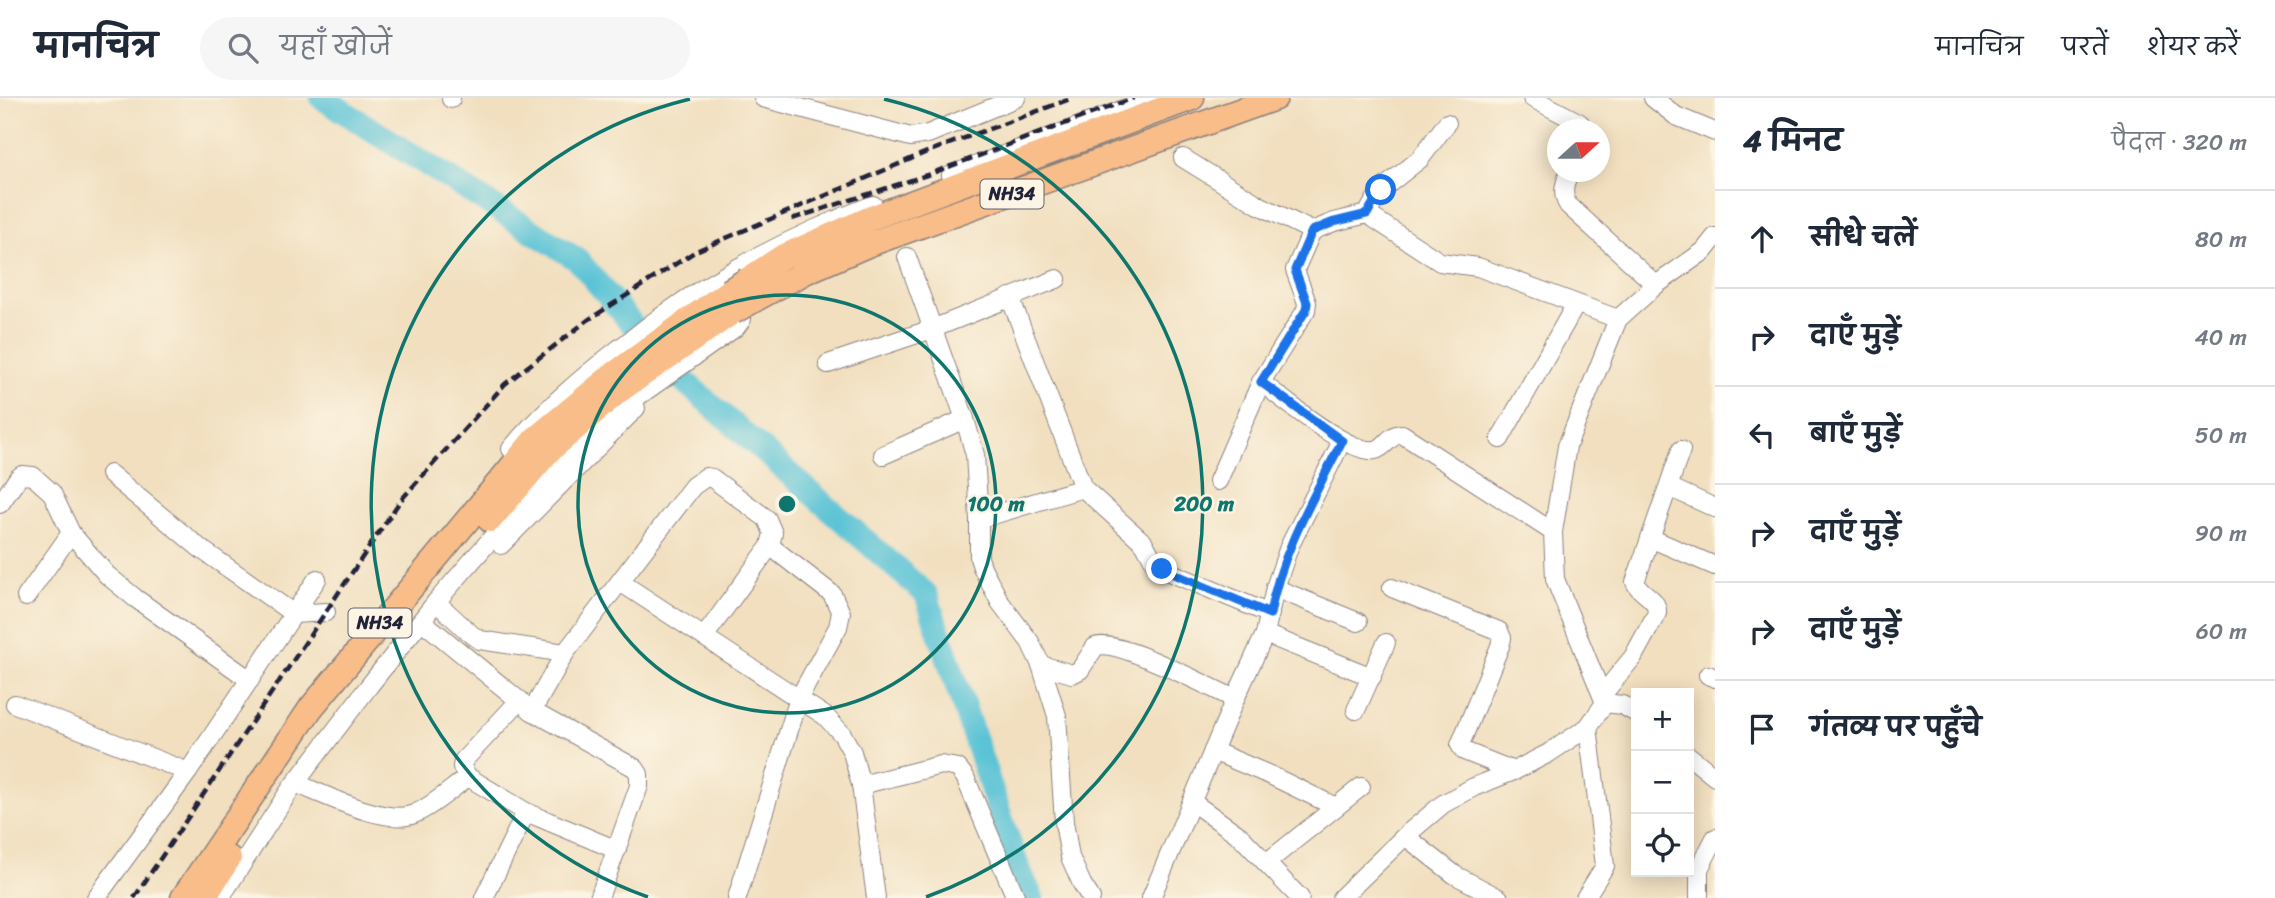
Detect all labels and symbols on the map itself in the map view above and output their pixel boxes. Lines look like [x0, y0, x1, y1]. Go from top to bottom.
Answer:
north arrow [1547, 119, 1610, 182]
route start [1365, 174, 1396, 205]
road number: NH34 [981, 180, 1044, 208]
text: 100 m [967, 485, 1025, 523]
text: 200 m [1173, 485, 1235, 523]
centre of rings [775, 492, 799, 516]
route end [1146, 553, 1177, 584]
road number: NH34 [348, 608, 412, 638]

